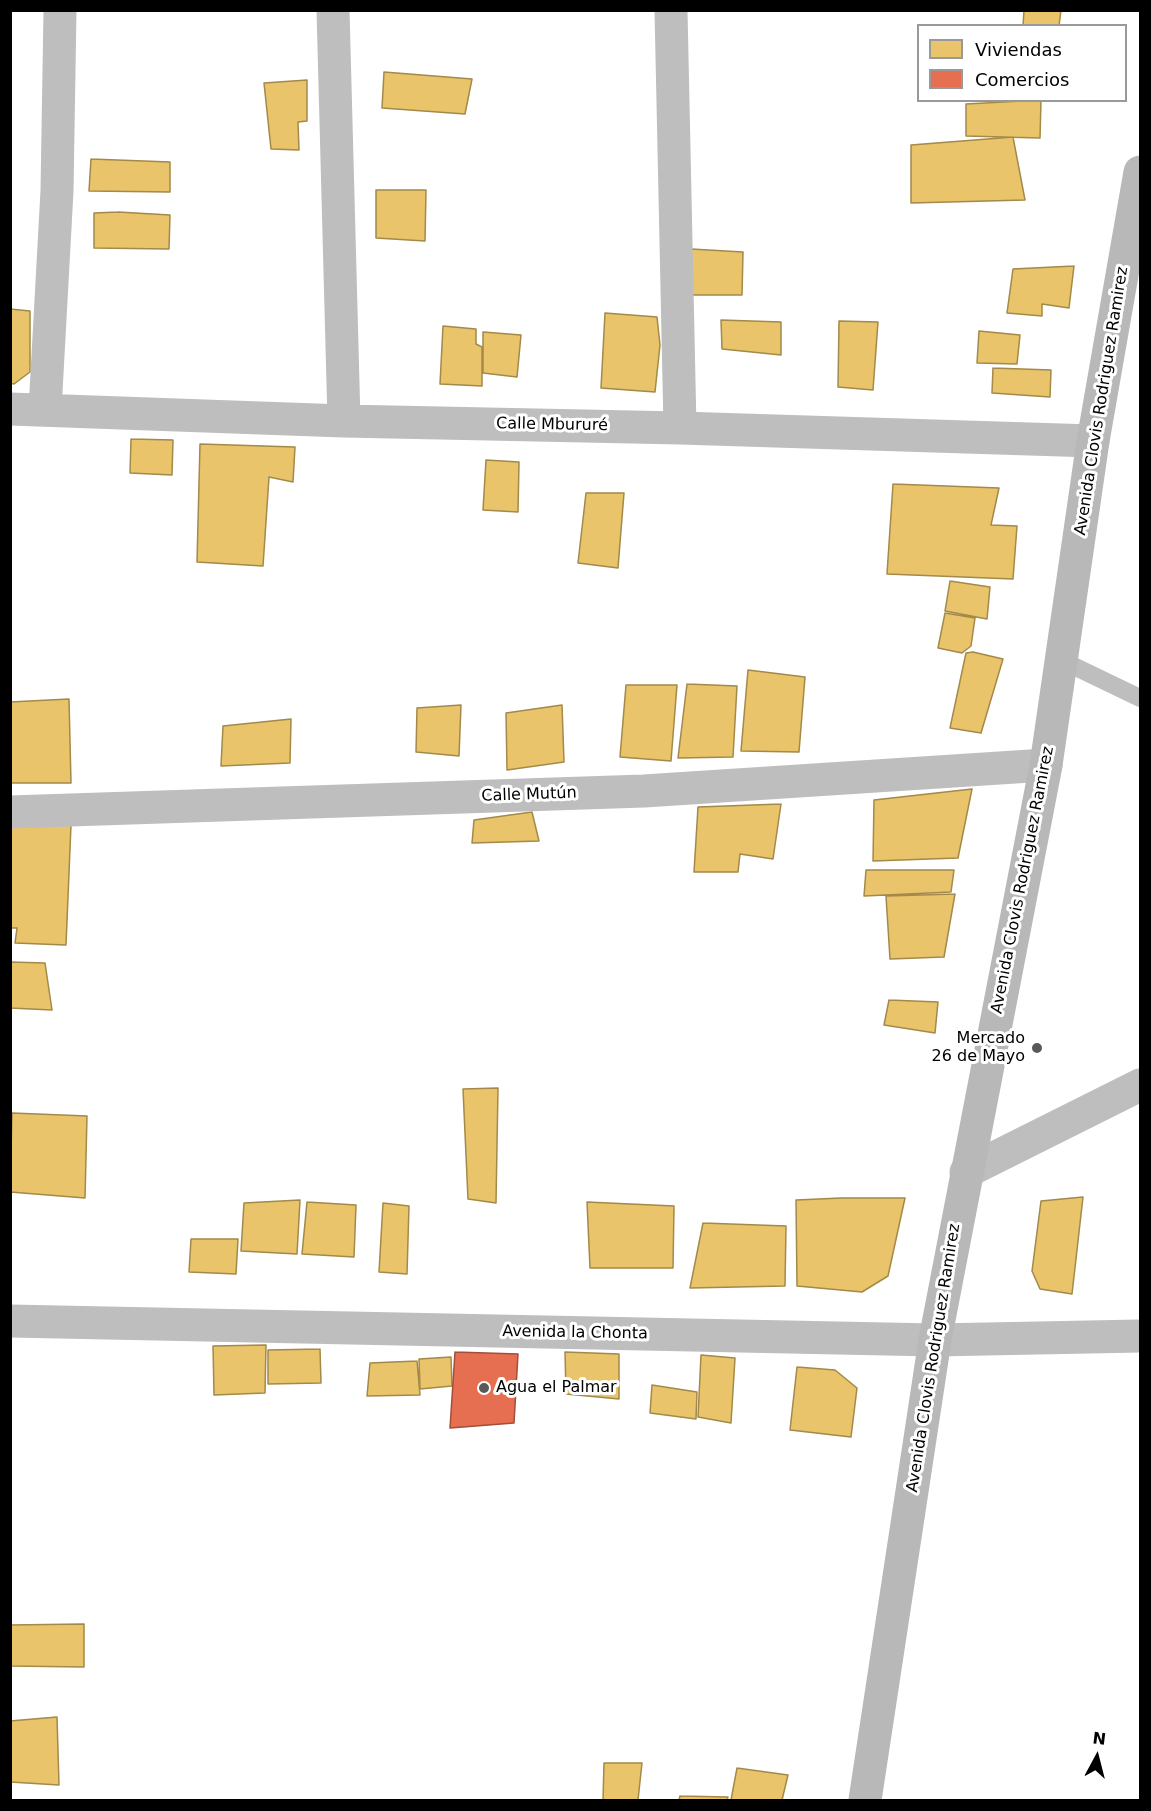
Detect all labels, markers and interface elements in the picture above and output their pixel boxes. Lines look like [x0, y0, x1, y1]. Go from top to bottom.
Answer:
legend [917, 24, 1127, 102]
text: Viviendas [975, 39, 1062, 60]
text: Comercios [975, 69, 1069, 90]
street label: Avenida Clovis Rodriguez Ramirez [1071, 265, 1133, 537]
street label: Calle Mbururé [496, 414, 608, 436]
street label: Avenida Clovis Rodriguez Ramirez [988, 745, 1058, 1015]
street label: Calle Mutún [481, 784, 577, 806]
place label: Mercado 26 de Mayo [932, 1029, 1025, 1067]
marker: Mercado 26 de Mayo [1030, 1041, 1044, 1055]
street label: Avenida Clovis Rodriguez Ramirez [903, 1222, 965, 1494]
street label: Avenida la Chonta [502, 1322, 648, 1344]
place label: Agua el Palmar [496, 1378, 617, 1398]
marker: Agua el Palmar [477, 1381, 491, 1395]
north arrow [1067, 1727, 1127, 1787]
text: N [1091, 1728, 1107, 1749]

